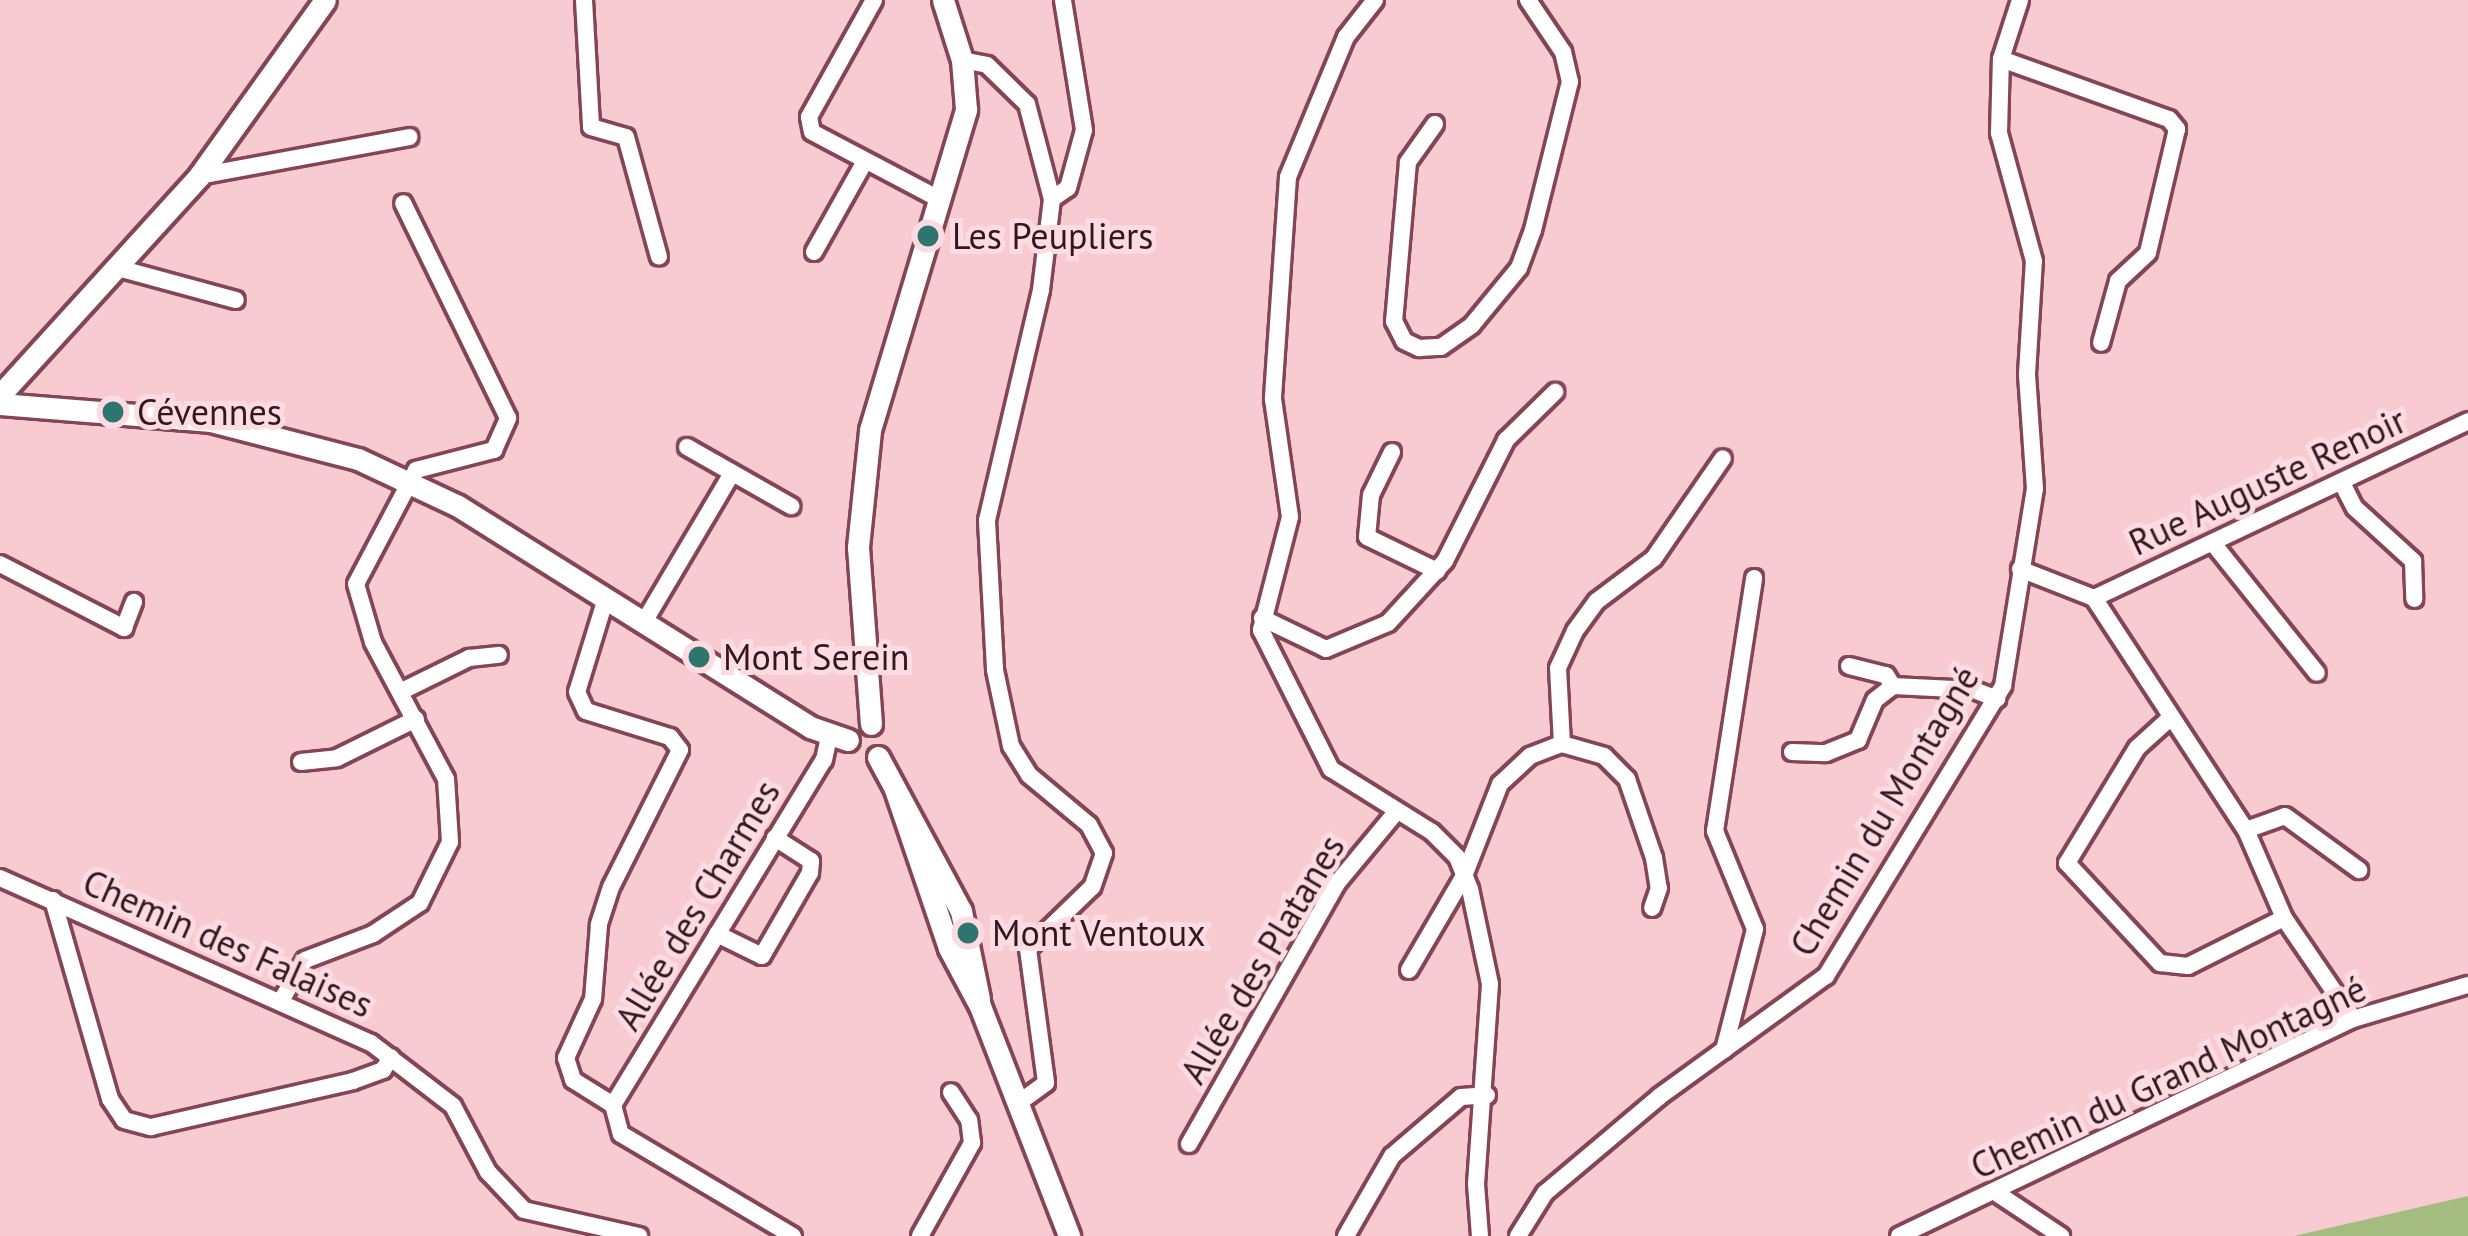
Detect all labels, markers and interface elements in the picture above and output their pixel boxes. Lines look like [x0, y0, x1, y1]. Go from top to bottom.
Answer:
place label: Les Peupliers [952, 214, 1153, 258]
marker: Les Peupliers [915, 223, 941, 249]
place label: Cévennes [137, 390, 282, 434]
street label: Rue Auguste Renoir [2121, 398, 2413, 564]
marker: Cévennes [100, 399, 126, 425]
place label: Mont Serein [723, 635, 910, 679]
marker: Mont Serein [686, 644, 712, 670]
street label: Chemin du Montagné [1781, 658, 1987, 964]
street label: Allée des Charmes [606, 772, 788, 1038]
street label: Allée des Platanes [1171, 827, 1353, 1091]
street label: Chemin des Falaises [77, 860, 379, 1026]
place label: Mont Ventoux [992, 911, 1207, 955]
marker: Mont Ventoux [955, 920, 981, 946]
street label: Chemin du Grand Montagné [1964, 966, 2372, 1188]

